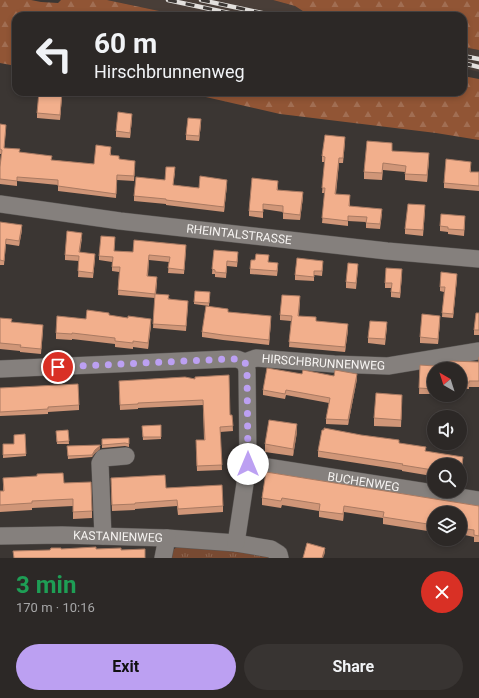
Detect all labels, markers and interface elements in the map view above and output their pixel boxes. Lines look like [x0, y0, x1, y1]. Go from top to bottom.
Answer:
text: 60 m [94, 27, 157, 60]
icon: left [28, 28, 80, 80]
text: Hirschbrunnenweg [94, 61, 245, 82]
street label: RHEINTALSTRASSE [186, 221, 293, 247]
pin [41, 350, 75, 384]
street label: HIRSCHBRUNNENWEG [261, 351, 385, 373]
icon: arrive [47, 356, 69, 378]
north arrow [427, 362, 467, 402]
map controls [427, 362, 467, 546]
button: sound [427, 410, 467, 450]
position arrow [227, 443, 269, 485]
button: search [427, 458, 467, 498]
street label: BUCHENWEG [327, 470, 401, 495]
button: layers [427, 506, 467, 546]
street label: KASTANIENWEG [73, 528, 163, 545]
text: 3 min [16, 571, 76, 599]
button: close [421, 571, 463, 613]
text: 170 m · 10:16 [16, 600, 95, 615]
button: Exit [16, 644, 236, 690]
button: Share [244, 644, 463, 690]

